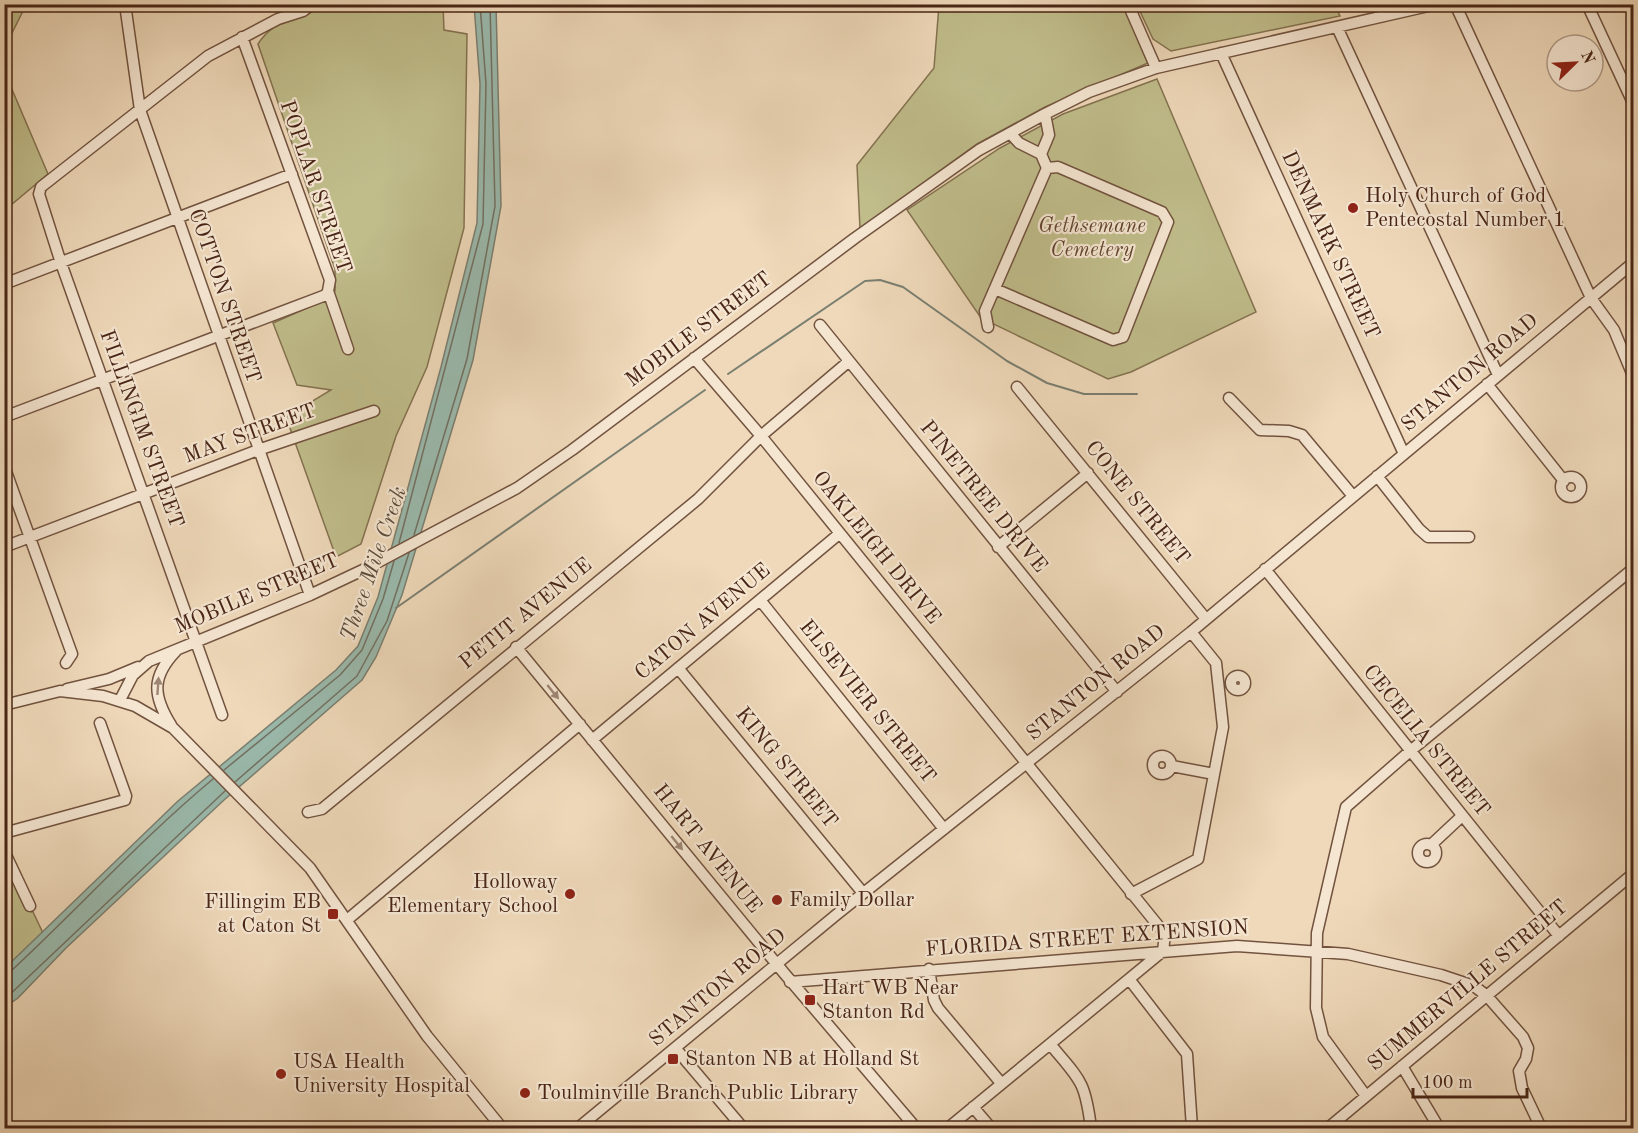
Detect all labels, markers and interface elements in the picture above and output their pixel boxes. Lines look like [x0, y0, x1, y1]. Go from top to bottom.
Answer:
north arrow [1545, 33, 1605, 93]
text: N [1577, 49, 1597, 67]
street label: POPLAR STREET [276, 98, 354, 276]
street label: DENMARK STREET [1277, 148, 1383, 342]
place label: Holy Church of God Pentecostal Number 1 [1365, 186, 1565, 231]
marker: Holy Church of God Pentecostal Number 1 [1346, 201, 1360, 215]
street label: COTTON STREET [184, 206, 264, 386]
park label: Gethsemane Cemetery [1038, 216, 1146, 261]
street label: MOBILE STREET [622, 268, 776, 392]
street label: STANTON ROAD [1398, 310, 1542, 436]
street label: FILLINGIM STREET [95, 327, 187, 531]
street label: MAY STREET [181, 400, 319, 468]
street label: PINETREE DRIVE [916, 417, 1050, 577]
street label: CONE STREET [1081, 437, 1193, 569]
street label: OAKLEIGH DRIVE [808, 468, 944, 628]
water label: Three Mile Creek [337, 484, 411, 644]
street label: MOBILE STREET [172, 550, 342, 638]
street label: PETIT AVENUE [456, 554, 596, 674]
street label: CATON AVENUE [631, 560, 775, 684]
street label: ELSEVIER STREET [795, 617, 939, 787]
street label: STANTON ROAD [1023, 621, 1169, 745]
street label: CECELIA STREET [1359, 661, 1493, 821]
one-way arrow [154, 677, 163, 696]
one-way arrow [547, 684, 560, 700]
street label: KING STREET [731, 704, 841, 832]
street label: HART AVENUE [649, 781, 765, 917]
one-way arrow [670, 835, 683, 851]
place label: Holloway Elementary School [387, 872, 558, 917]
marker: Holloway Elementary School [563, 887, 577, 901]
place label: Family Dollar [789, 890, 915, 911]
place label: Fillingim EB at Caton St [204, 892, 321, 937]
marker: Family Dollar [770, 893, 784, 907]
street label: SUMMERVILLE STREET [1364, 896, 1572, 1076]
marker: Fillingim EB at Caton St [326, 907, 340, 921]
street label: FLORIDA STREET EXTENSION [925, 917, 1249, 961]
street label: STANTON ROAD [646, 925, 790, 1051]
place label: Hart WB Near Stanton Rd [822, 978, 959, 1023]
marker: Hart WB Near Stanton Rd [803, 993, 817, 1007]
place label: Stanton NB at Holland St [685, 1049, 919, 1070]
place label: USA Health University Hospital [293, 1052, 470, 1097]
marker: Stanton NB at Holland St [666, 1052, 680, 1066]
scale bar [1413, 1061, 1527, 1099]
marker: USA Health University Hospital [274, 1067, 288, 1081]
text: 100 m [1422, 1074, 1473, 1092]
place label: Toulminville Branch Public Library [537, 1083, 858, 1104]
marker: Toulminville Branch Public Library [518, 1086, 532, 1100]

